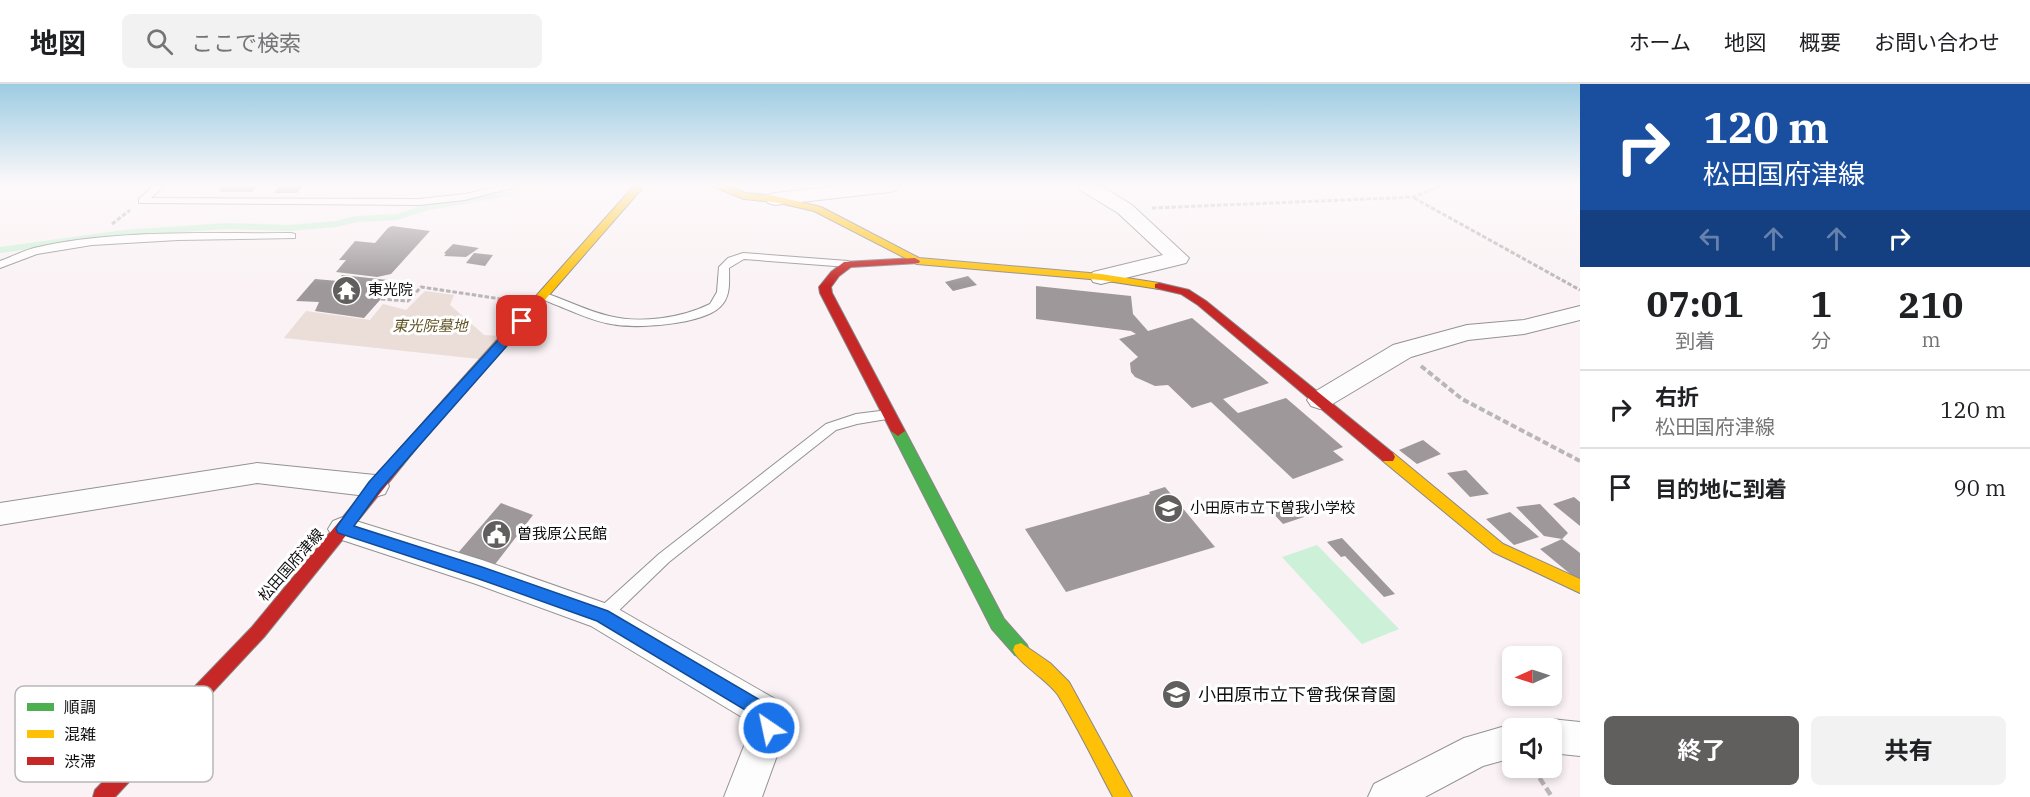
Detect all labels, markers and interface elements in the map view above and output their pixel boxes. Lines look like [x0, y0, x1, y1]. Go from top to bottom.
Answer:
search box [122, 14, 542, 68]
text: 地図 [30, 24, 86, 61]
icon: search [143, 25, 176, 58]
text: ここで検索 [191, 28, 301, 57]
text: ホーム [1629, 28, 1691, 56]
text: 地図 [1724, 28, 1766, 56]
text: 概要 [1799, 28, 1841, 56]
text: お問い合わせ [1874, 28, 2000, 56]
text: 120 m [1703, 100, 1829, 155]
icon: right [1604, 108, 1682, 186]
text: 松田国府津線 [1703, 156, 1865, 191]
icon: left [1694, 222, 1727, 255]
icon: ahead [1757, 222, 1790, 255]
icon: ahead [1820, 222, 1853, 255]
icon: right [1883, 222, 1916, 255]
temple icon: 東光院 [331, 274, 363, 306]
place label: 東光院 [368, 280, 413, 299]
text: 07:01 [1647, 280, 1744, 327]
text: 1 [1810, 280, 1832, 327]
text: 210 [1899, 281, 1963, 328]
pin [496, 295, 547, 346]
icon: arrive [505, 304, 538, 337]
park label: 東光院墓地 [392, 316, 469, 335]
text: m [1921, 326, 1941, 353]
text: 到着 [1675, 327, 1715, 354]
text: 分 [1811, 327, 1831, 354]
text: 右折 [1655, 382, 1699, 411]
icon: right [1604, 393, 1637, 426]
text: 120 m [1940, 395, 2006, 424]
text: 松田国府津線 [1655, 413, 1775, 440]
icon: arrive [1604, 471, 1637, 504]
text: 90 m [1954, 473, 2006, 502]
text: 目的地に到着 [1655, 474, 1787, 503]
school or university icon: 小田原市立下曽我小学校 [1153, 492, 1185, 524]
place label: 小田原市立下曽我小学校 [1190, 498, 1355, 517]
public building icon: 曽我原公民館 [480, 518, 512, 550]
street label: 松田国府津線 [254, 524, 327, 605]
place label: 曽我原公民館 [517, 524, 607, 543]
north arrow [1502, 646, 1562, 706]
map controls [1502, 646, 1562, 778]
school or university icon: 小田原市立下曾我保育園 [1161, 679, 1193, 711]
place label: 小田原市立下曾我保育園 [1198, 683, 1396, 706]
legend [15, 686, 213, 782]
position arrow [737, 696, 801, 760]
text: 順調 [64, 697, 96, 717]
button: 終了 [1604, 716, 1799, 785]
button: 共有 [1811, 716, 2006, 785]
button: sound [1502, 718, 1562, 778]
text: 混雑 [64, 724, 96, 744]
text: 渋滞 [64, 751, 96, 771]

